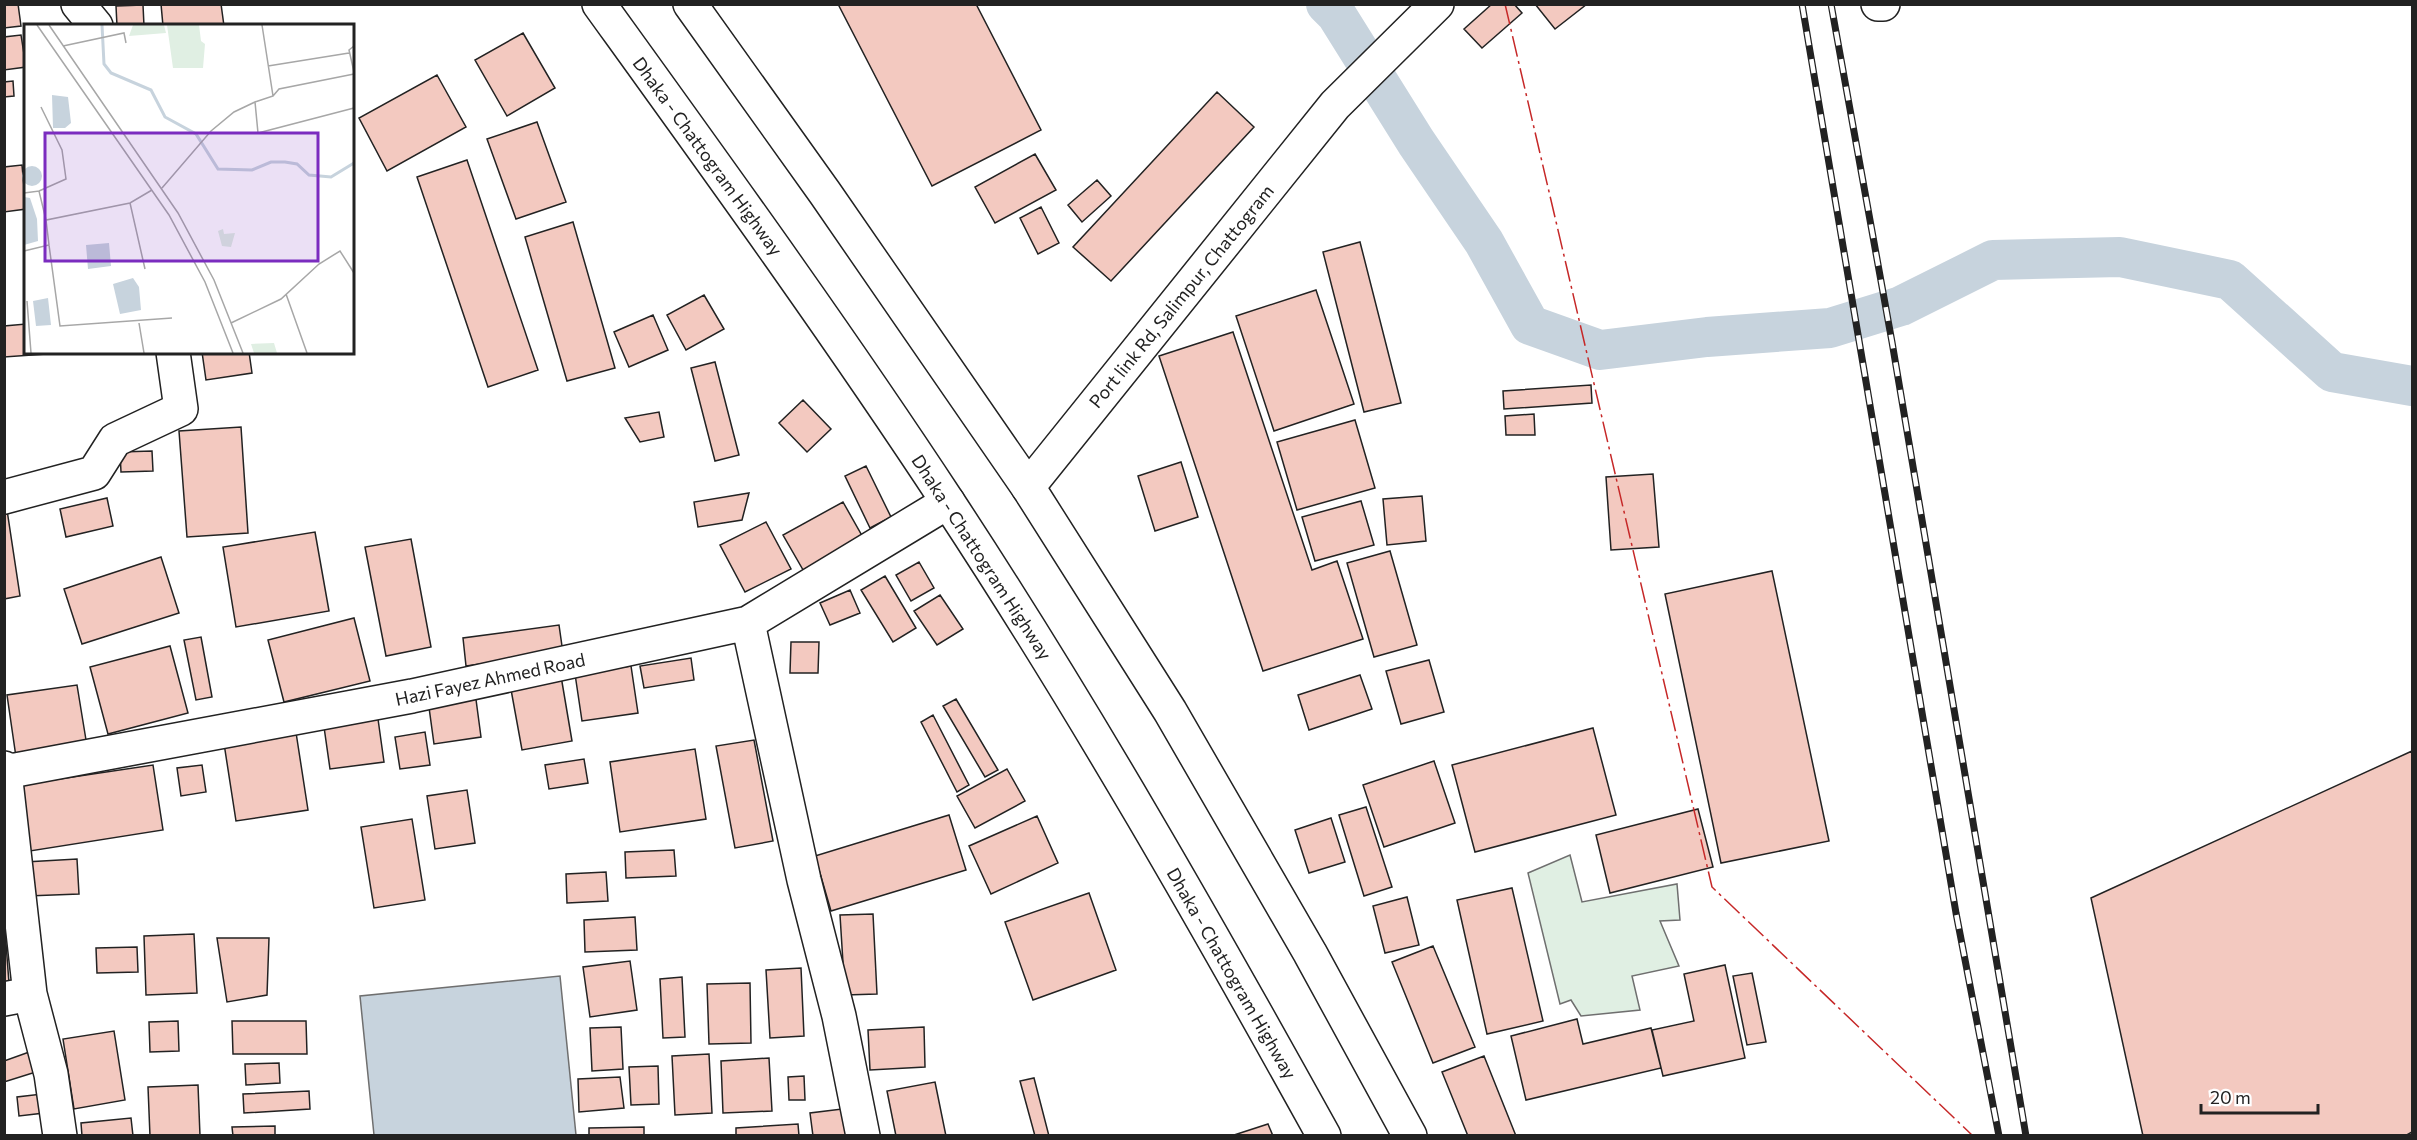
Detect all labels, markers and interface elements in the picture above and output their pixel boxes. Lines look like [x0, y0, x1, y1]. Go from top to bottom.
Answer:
inset map [24, 24, 354, 354]
street label: Dhaka - Chattogram Highway [629, 52, 787, 260]
street label: Port link Rd, Salimpur, Chattogram [1084, 180, 1278, 412]
street label: Dhaka - Chattogram Highway [907, 450, 1057, 664]
street label: Hazi Fayez Ahmed Road [393, 648, 587, 710]
street label: Dhaka - Chattogram Highway [1162, 864, 1302, 1082]
scale bar [2201, 1077, 2318, 1115]
text: 20 m [2210, 1086, 2251, 1108]

